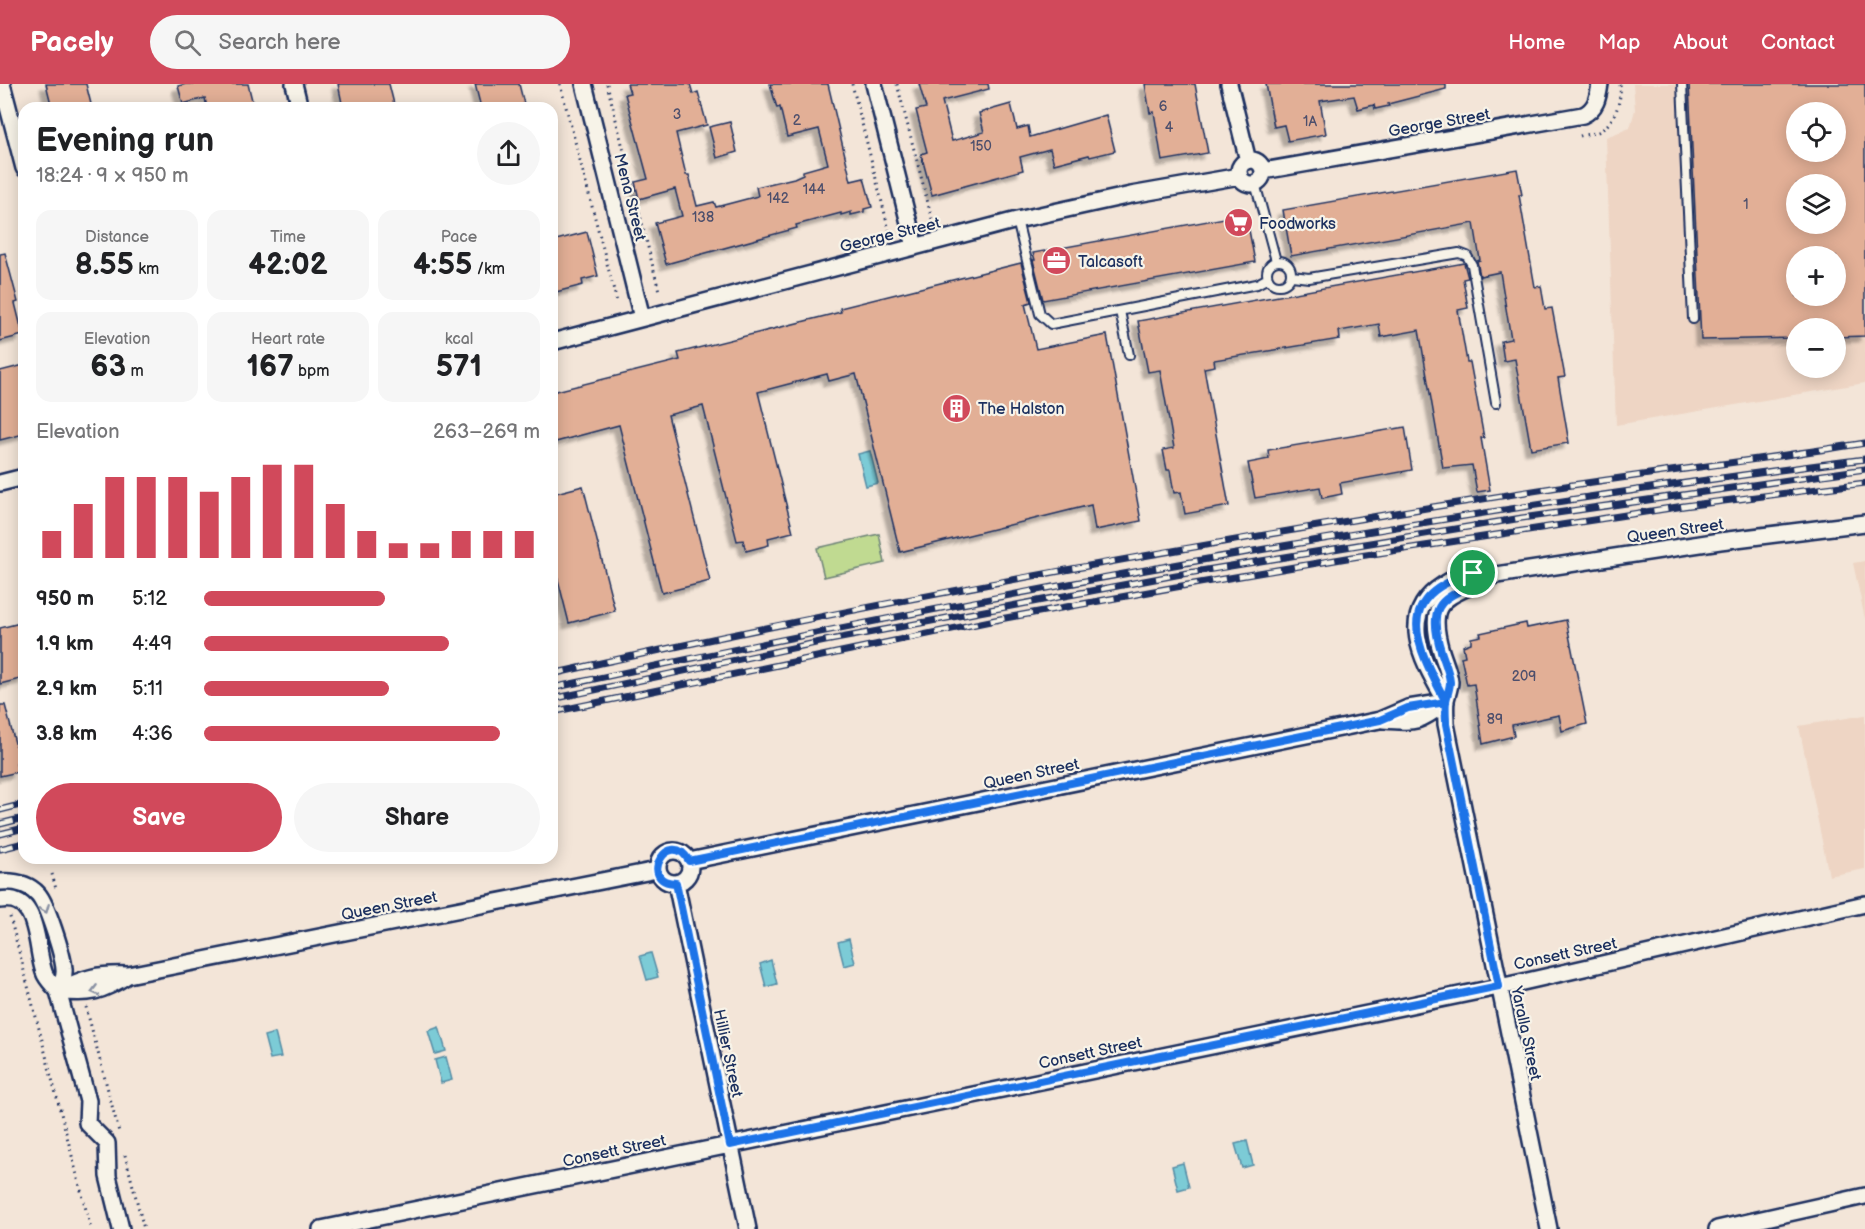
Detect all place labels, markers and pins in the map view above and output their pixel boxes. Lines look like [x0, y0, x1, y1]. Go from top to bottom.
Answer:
supermarket icon: Foodworks [1222, 207, 1254, 239]
place label: Foodworks [1259, 215, 1336, 234]
office icon: Talcasoft [1041, 245, 1073, 277]
place label: Talcasoft [1078, 253, 1143, 272]
building icon: The Halston [941, 392, 973, 424]
place label: The Halston [978, 400, 1065, 419]
pin [1447, 547, 1498, 598]

